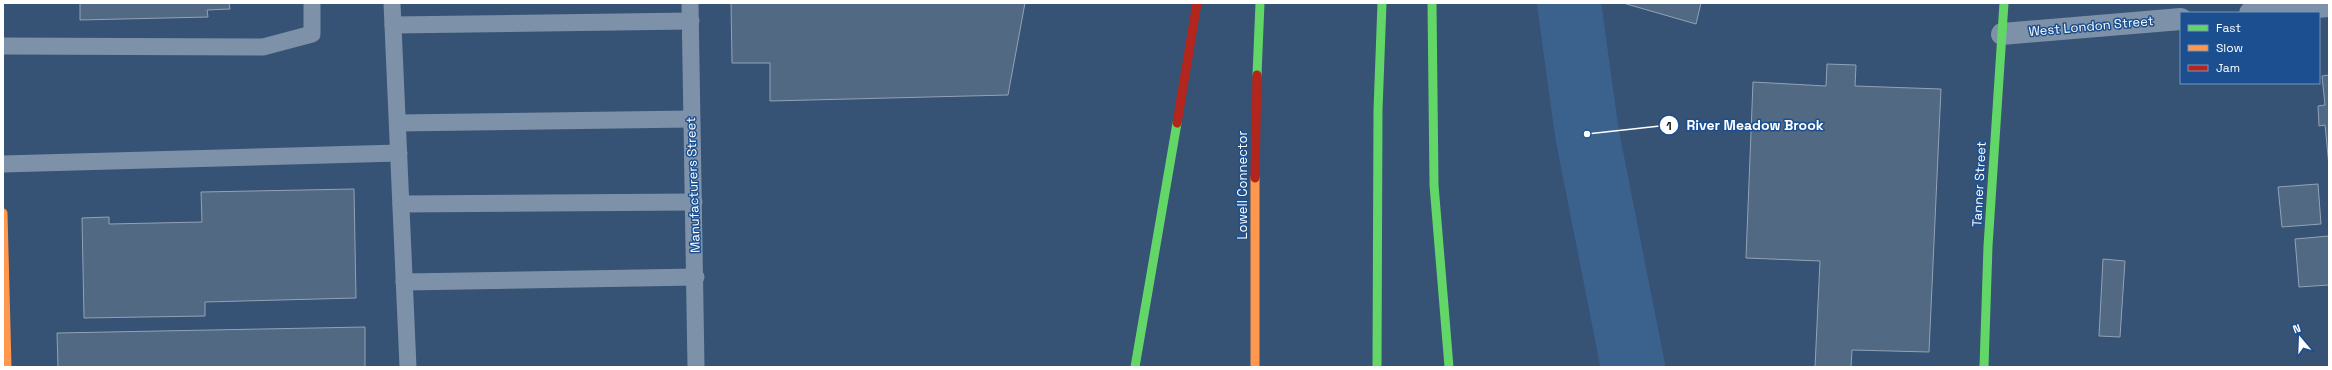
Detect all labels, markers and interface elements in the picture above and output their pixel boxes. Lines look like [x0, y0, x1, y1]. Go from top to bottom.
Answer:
street label: West London Street [2028, 12, 2154, 40]
legend [2180, 12, 2320, 84]
text: Fast [2216, 20, 2241, 36]
text: Slow [2216, 40, 2243, 56]
text: Jam [2216, 60, 2240, 76]
callout: River Meadow Brook [1659, 112, 1832, 138]
text: River Meadow Brook [1686, 116, 1824, 134]
street label: Manufacturers Street [682, 117, 704, 253]
text: 1 [1666, 118, 1672, 134]
street label: Lowell Connector [1234, 130, 1251, 239]
street label: Tanner Street [1968, 141, 1990, 227]
north arrow [2280, 318, 2320, 358]
text: N [2291, 321, 2303, 336]

